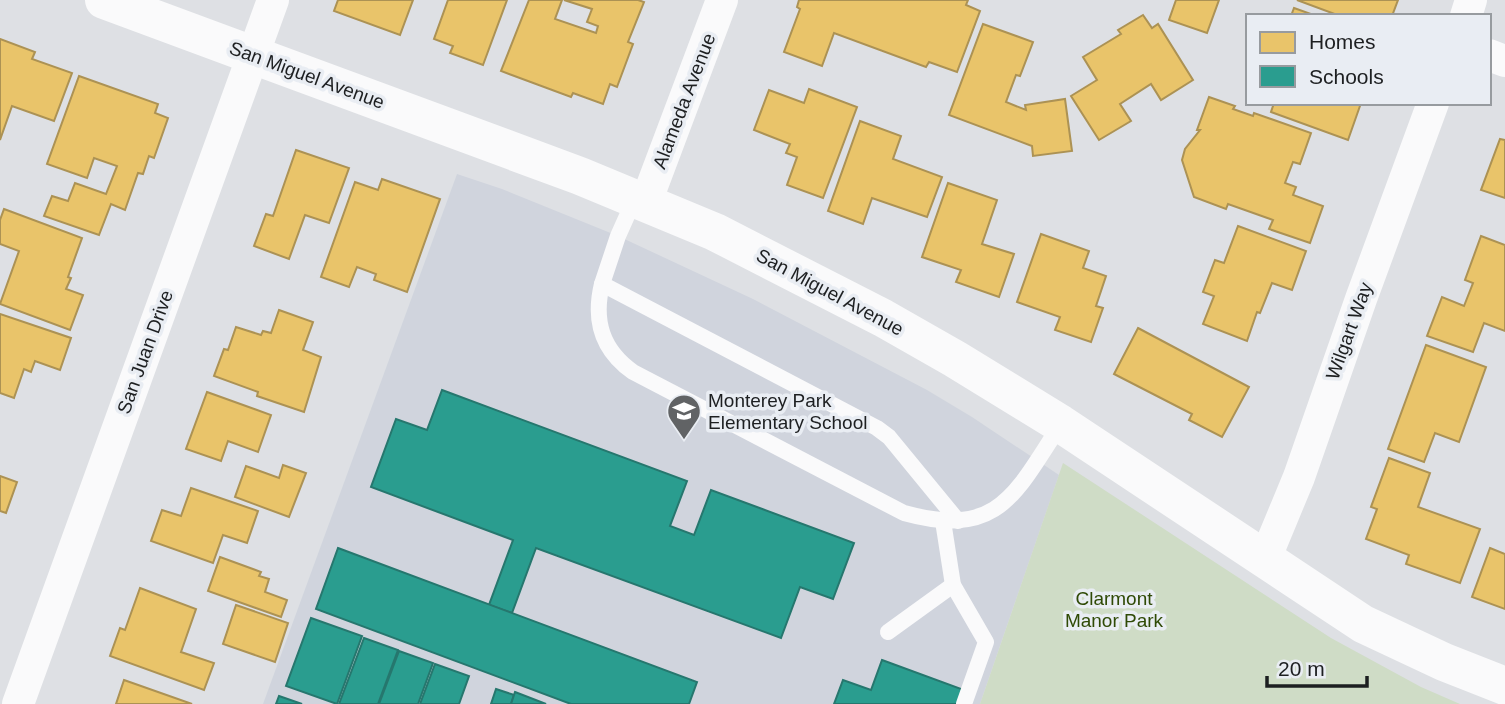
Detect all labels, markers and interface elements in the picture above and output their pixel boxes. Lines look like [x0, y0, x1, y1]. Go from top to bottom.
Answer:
legend [1246, 14, 1491, 105]
street label: Alameda Avenue [649, 30, 719, 172]
text: Homes [1309, 30, 1376, 53]
street label: San Miguel Avenue [227, 37, 387, 113]
text: Schools [1309, 65, 1384, 88]
street label: San Miguel Avenue [753, 244, 907, 340]
street label: Wilgart Way [1322, 279, 1376, 382]
street label: San Juan Drive [113, 287, 177, 417]
place label: Monterey Park Elementary School [708, 390, 867, 433]
school or university icon: Monterey Park Elementary School [665, 392, 703, 441]
park label: Clarmont Manor Park [1065, 588, 1164, 631]
scale bar [1267, 644, 1367, 688]
text: 20 m [1278, 657, 1325, 680]

